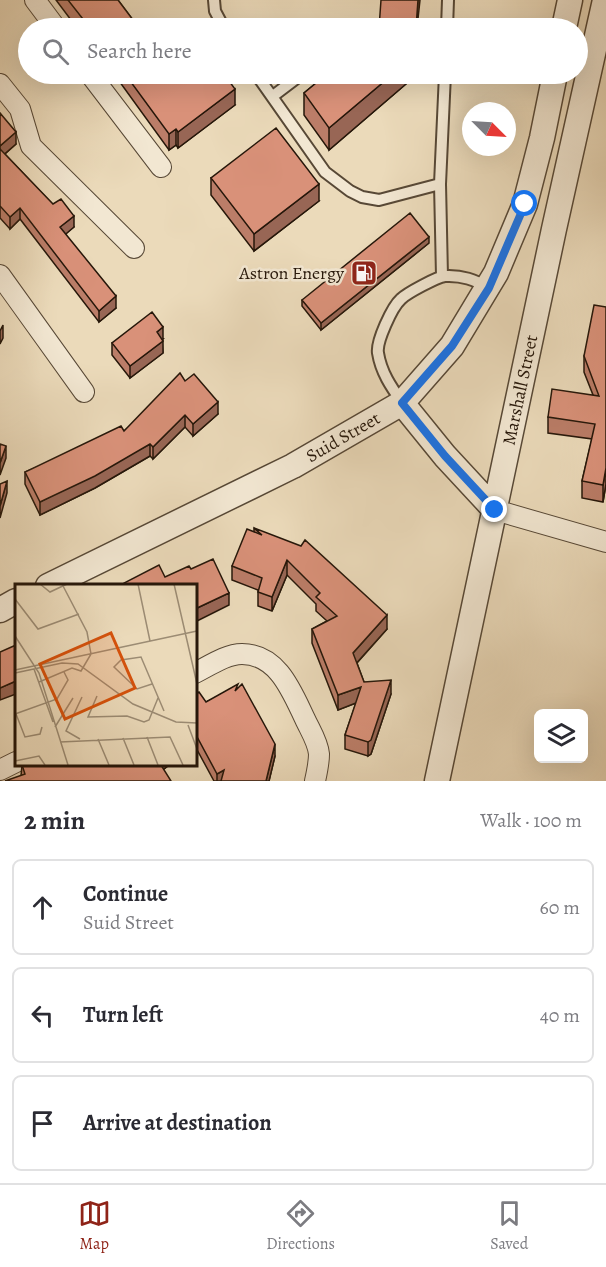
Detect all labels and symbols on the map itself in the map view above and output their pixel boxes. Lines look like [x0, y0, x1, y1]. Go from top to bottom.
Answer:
north arrow [462, 102, 516, 156]
route start [511, 190, 537, 216]
fuel station icon: Astron Energy [349, 258, 379, 288]
place label: Astron Energy [238, 261, 345, 285]
street label: Marshall Street [497, 333, 543, 447]
street label: Suid Street [302, 406, 384, 468]
route end [481, 496, 507, 522]
inset map [15, 584, 196, 766]

